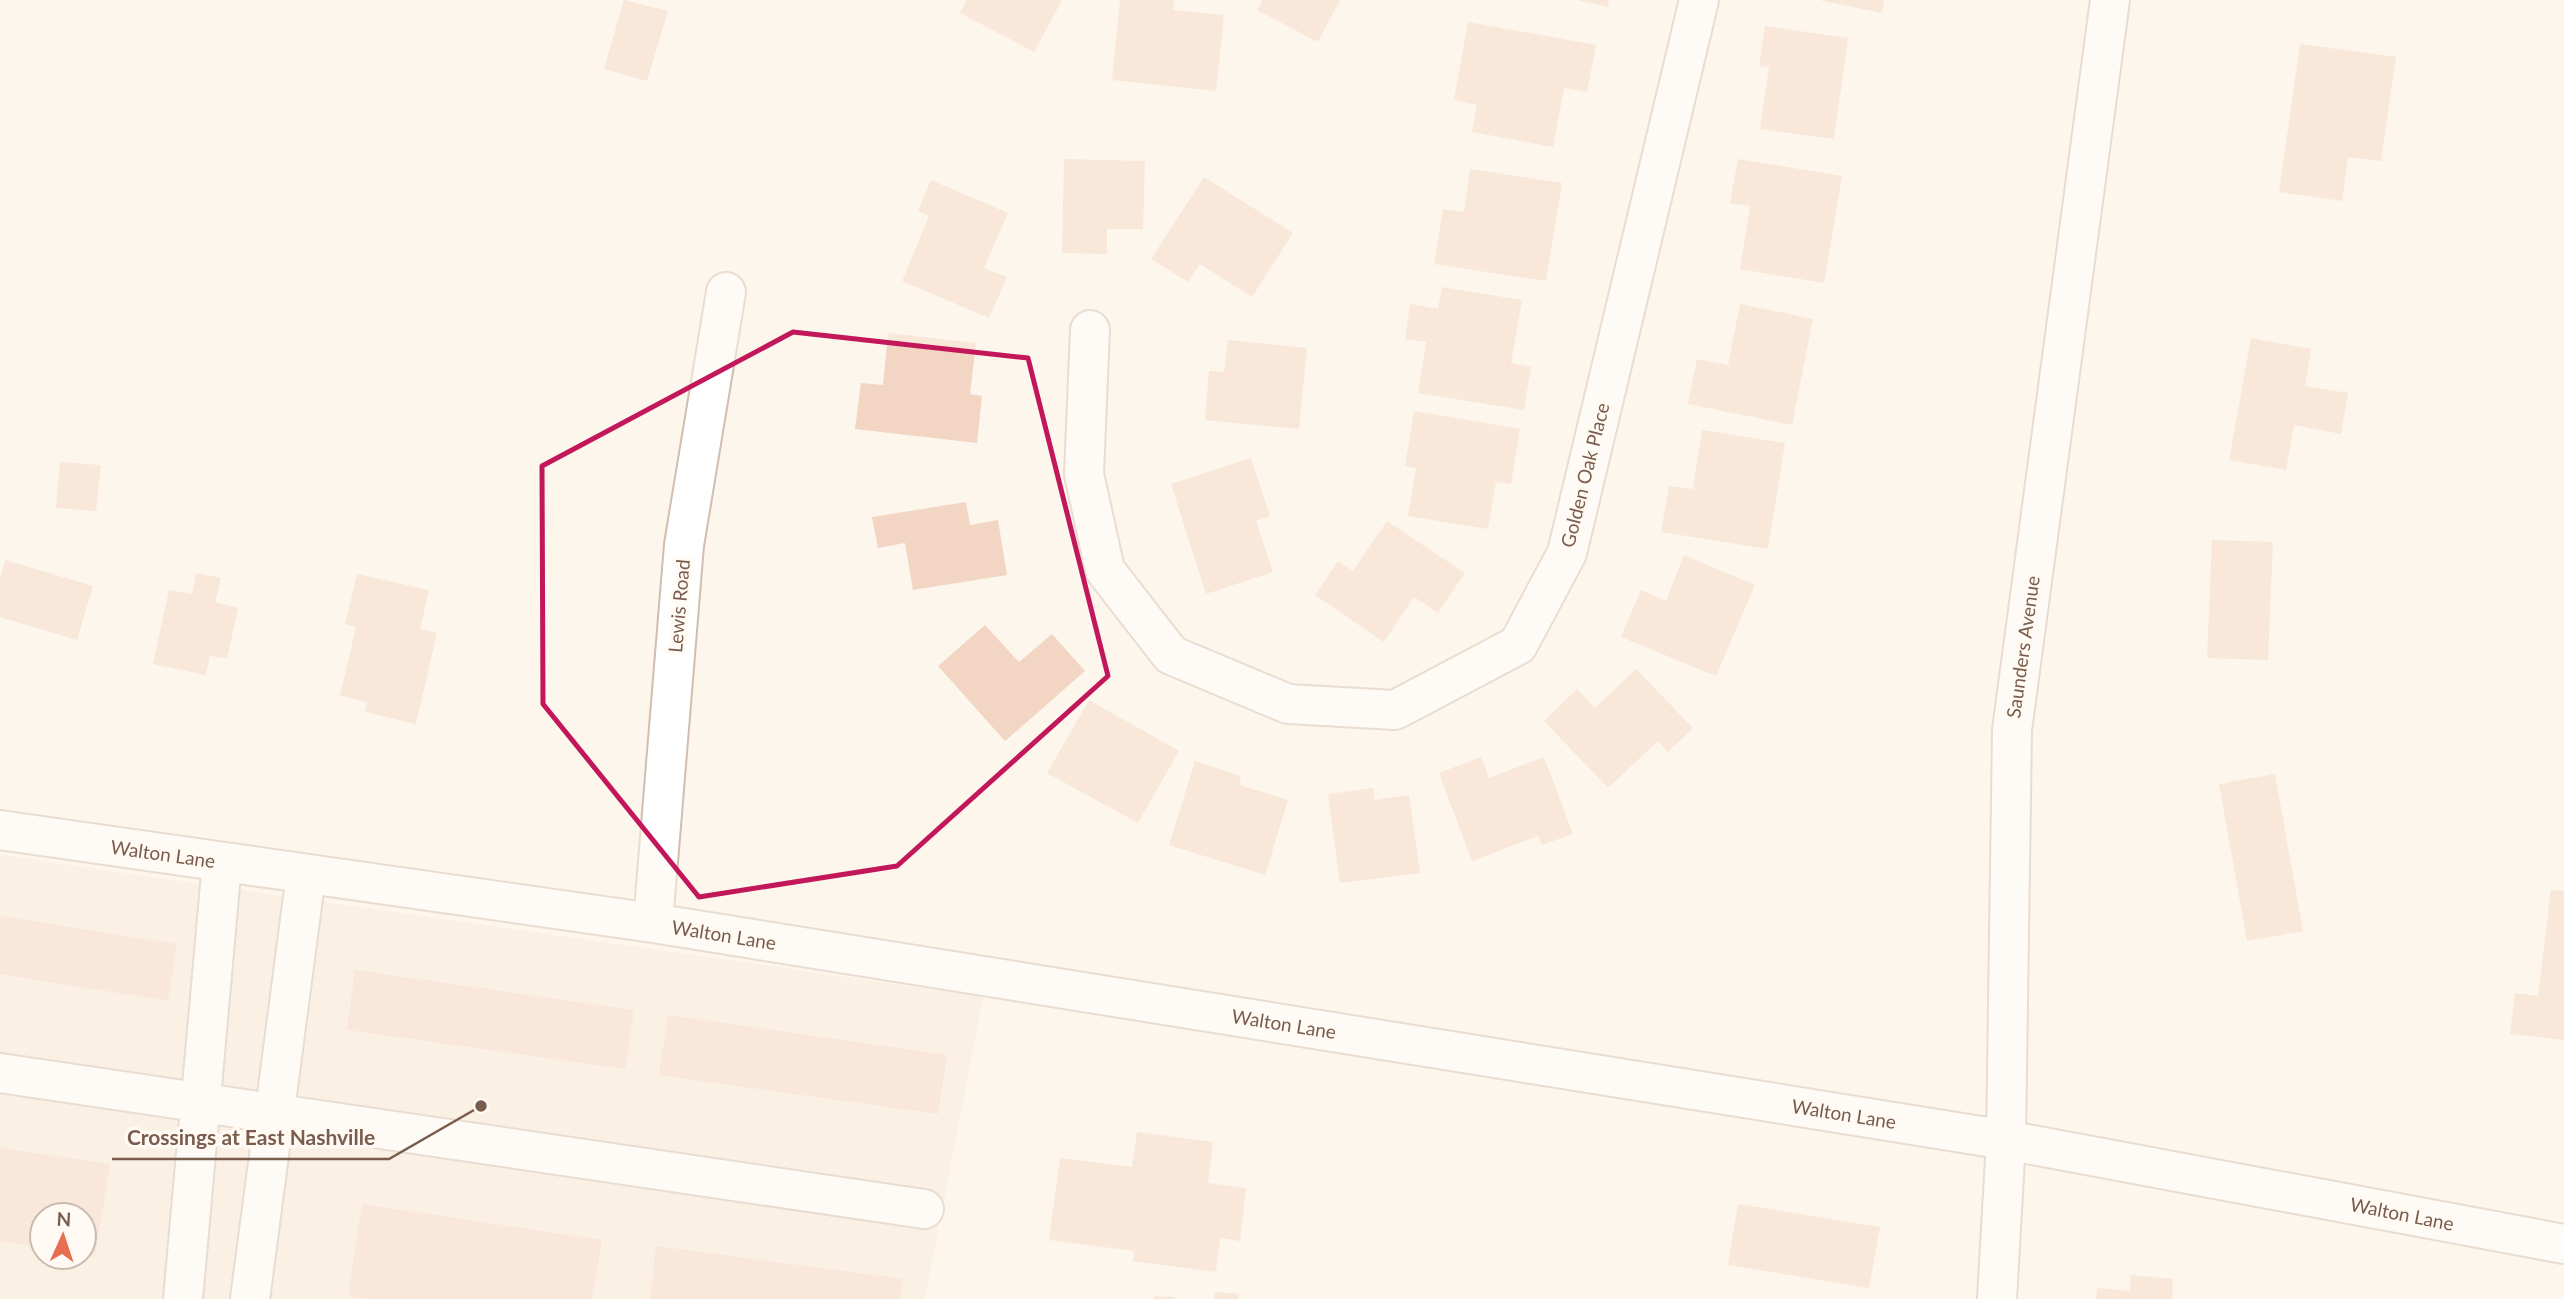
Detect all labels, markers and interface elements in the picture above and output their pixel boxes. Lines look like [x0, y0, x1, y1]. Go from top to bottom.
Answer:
street label: Golden Oak Place [1555, 400, 1614, 550]
street label: Lewis Road [663, 558, 694, 654]
street label: Saunders Avenue [2001, 574, 2044, 720]
street label: Walton Lane [109, 835, 217, 872]
street label: Walton Lane [670, 915, 778, 954]
street label: Walton Lane [1230, 1004, 1338, 1043]
street label: Walton Lane [1790, 1094, 1898, 1133]
callout: Crossings at East Nashville [112, 1117, 389, 1159]
text: Crossings at East Nashville [127, 1124, 375, 1149]
street label: Walton Lane [2348, 1192, 2456, 1235]
north arrow [28, 1201, 98, 1271]
text: N [56, 1207, 72, 1230]

